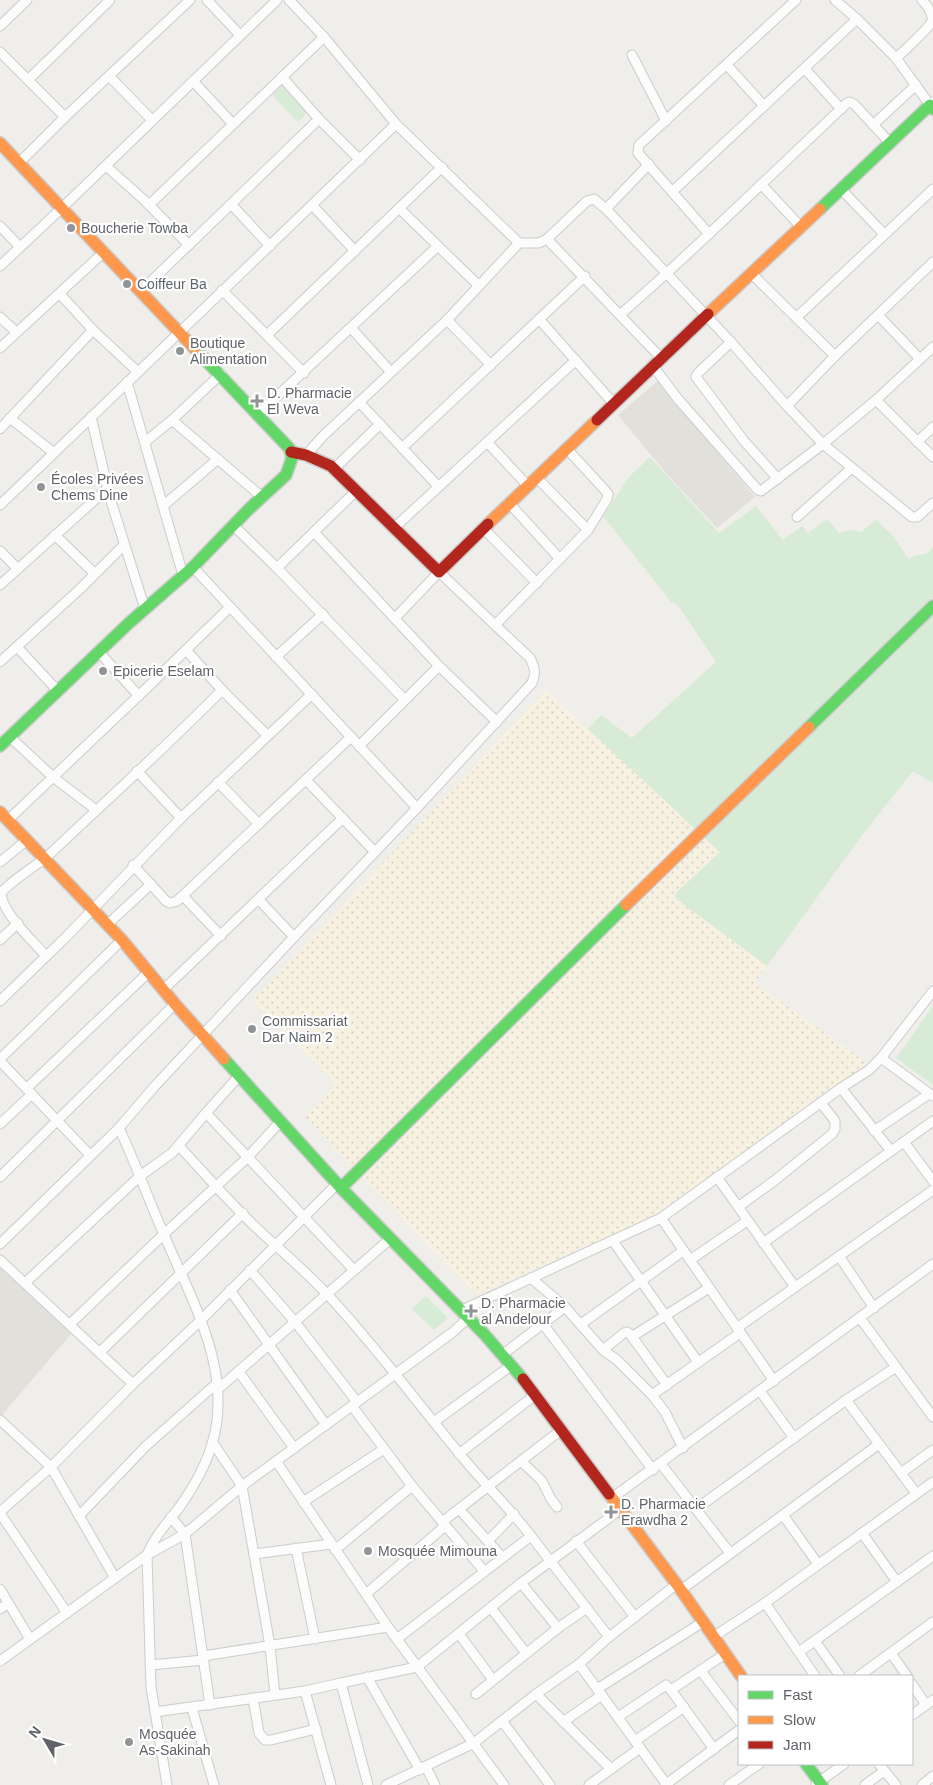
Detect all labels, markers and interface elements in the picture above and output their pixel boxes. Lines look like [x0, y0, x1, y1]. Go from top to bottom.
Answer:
place label: Boucherie Towba [81, 220, 188, 236]
marker: Boucherie Towba [65, 222, 77, 234]
place label: Coiffeur Ba [137, 276, 207, 292]
marker: Coiffeur Ba [121, 278, 133, 290]
place label: Boutique Alimentation [190, 335, 267, 367]
marker: Boutique Alimentation [174, 345, 186, 357]
place label: D. Pharmacie El Weva [267, 385, 352, 417]
marker: D. Pharmacie El Weva [251, 395, 263, 407]
place label: Écoles Privées Chems Dine [51, 471, 144, 503]
marker: Écoles Privées Chems Dine [35, 481, 47, 493]
place label: Epicerie Eselam [113, 663, 214, 679]
marker: Epicerie Eselam [97, 665, 109, 677]
place label: Commissariat Dar Naim 2 [262, 1013, 348, 1045]
marker: Commissariat Dar Naim 2 [246, 1023, 258, 1035]
place label: D. Pharmacie al Andelour [481, 1295, 566, 1327]
marker: D. Pharmacie al Andelour [465, 1305, 477, 1317]
place label: D. Pharmacie Erawdha 2 [621, 1496, 706, 1528]
marker: D. Pharmacie Erawdha 2 [605, 1506, 617, 1518]
place label: Mosquée Mimouna [378, 1543, 497, 1559]
marker: Mosquée Mimouna [362, 1545, 374, 1557]
legend [738, 1675, 913, 1765]
text: Fast [783, 1686, 813, 1703]
text: Slow [783, 1711, 816, 1728]
north arrow [20, 1715, 70, 1765]
text: N [25, 1723, 44, 1741]
place label: Mosquée As-Sakinah [139, 1726, 211, 1758]
marker: Mosquée As-Sakinah [123, 1736, 135, 1748]
text: Jam [783, 1736, 811, 1753]

